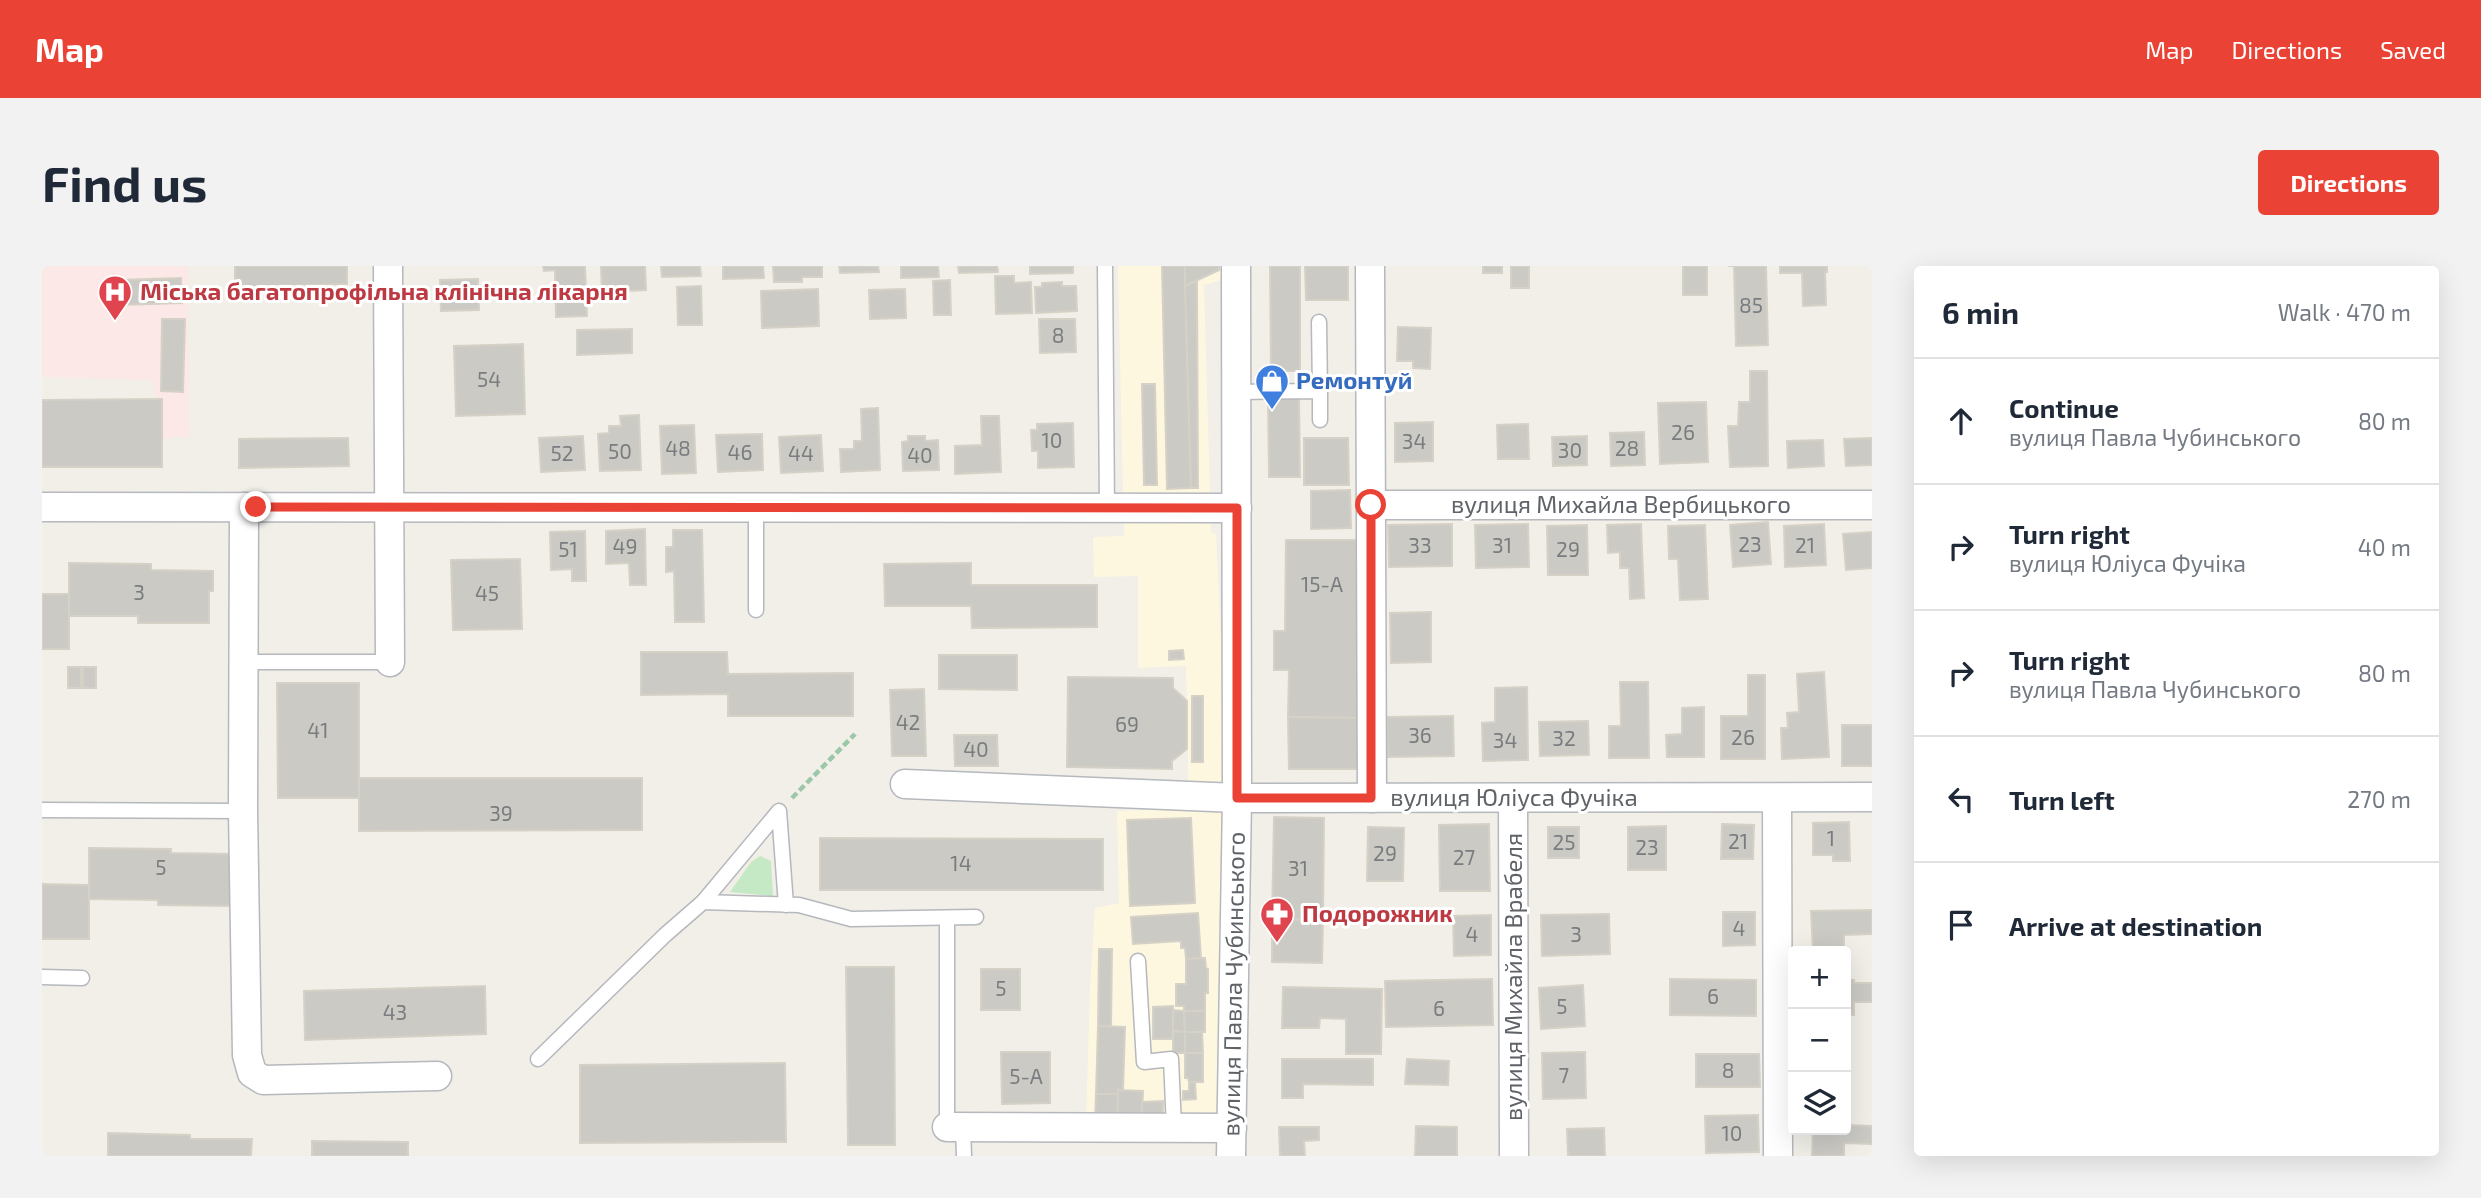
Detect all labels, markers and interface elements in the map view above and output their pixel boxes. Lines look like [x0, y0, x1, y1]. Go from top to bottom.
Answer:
text: Map [35, 29, 104, 69]
text: Map [2145, 35, 2193, 64]
text: Directions [2231, 35, 2342, 64]
text: Saved [2380, 35, 2446, 64]
button: Directions [2258, 150, 2439, 215]
text: Find us [42, 153, 207, 212]
hospital icon: Міська багатопрофільна клінічна лікарня [96, 273, 134, 322]
place label: Міська багатопрофільна клінічна лікарня [140, 276, 628, 305]
house number: 85 [1739, 292, 1763, 317]
text: 6 min [1942, 294, 2019, 330]
text: Walk · 470 m [2278, 298, 2411, 326]
house number: 8 [1052, 322, 1064, 347]
shop icon: Ремонтуй [1253, 362, 1291, 411]
place label: Ремонтуй [1296, 365, 1412, 394]
house number: 54 [477, 366, 501, 391]
text: Continue [2009, 392, 2119, 423]
icon: ahead [1942, 402, 1980, 440]
text: 80 m [2358, 407, 2411, 435]
house number: 26 [1671, 419, 1695, 444]
text: вулиця Павла Чубинського [2009, 423, 2301, 451]
house number: 10 [1041, 427, 1063, 452]
house number: 34 [1402, 428, 1426, 453]
house number: 48 [665, 435, 691, 460]
house number: 28 [1615, 435, 1639, 460]
house number: 30 [1558, 437, 1582, 462]
house number: 50 [608, 438, 632, 463]
house number: 46 [728, 439, 752, 464]
house number: 52 [550, 440, 574, 465]
house number: 44 [788, 440, 814, 465]
house number: 40 [907, 442, 933, 467]
route start [1355, 489, 1386, 520]
street label: вулиця Михайла Вербицького [1451, 489, 1791, 519]
route end [240, 491, 271, 522]
text: Turn right [2009, 518, 2130, 549]
icon: right [1942, 528, 1980, 566]
house number: 23 [1738, 531, 1762, 556]
house number: 33 [1408, 532, 1432, 557]
house number: 31 [1492, 532, 1512, 557]
house number: 21 [1795, 532, 1815, 557]
house number: 49 [613, 533, 637, 558]
text: 40 m [2358, 533, 2411, 561]
house number: 51 [558, 536, 578, 561]
house number: 29 [1556, 536, 1580, 561]
text: вулиця Юліуса Фучіка [2009, 549, 2246, 577]
house number: 15-А [1301, 571, 1343, 596]
house number: 3 [133, 579, 145, 604]
house number: 45 [475, 580, 499, 605]
text: Turn right [2009, 644, 2130, 675]
icon: right [1942, 654, 1980, 692]
text: 80 m [2358, 659, 2411, 687]
text: вулиця Павла Чубинського [2009, 675, 2301, 703]
house number: 42 [896, 709, 920, 734]
house number: 69 [1115, 711, 1139, 736]
house number: 41 [307, 717, 329, 742]
house number: 36 [1408, 722, 1432, 747]
house number: 26 [1731, 724, 1755, 749]
house number: 32 [1552, 725, 1576, 750]
house number: 34 [1493, 727, 1517, 752]
house number: 40 [963, 736, 989, 761]
icon: left [1942, 780, 1980, 818]
street label: вулиця Юліуса Фучіка [1390, 782, 1638, 812]
text: Turn left [2009, 784, 2115, 815]
text: 270 m [2347, 785, 2411, 813]
house number: 39 [489, 800, 513, 825]
house number: 1 [1827, 825, 1835, 850]
house number: 21 [1728, 828, 1748, 853]
house number: 25 [1552, 829, 1576, 854]
street label: вулиця Павла Чубинського [1215, 831, 1251, 1137]
street label: вулиця Михайла Врабеля [1498, 833, 1528, 1121]
house number: 23 [1635, 834, 1659, 859]
house number: 29 [1373, 840, 1397, 865]
house number: 27 [1453, 844, 1476, 869]
house number: 14 [950, 850, 972, 875]
house number: 5 [155, 854, 167, 879]
house number: 31 [1288, 855, 1308, 880]
pharmacy icon: Подорожник [1258, 895, 1296, 944]
place label: Подорожник [1302, 898, 1453, 927]
icon: arrive [1942, 906, 1980, 944]
text: Arrive at destination [2009, 910, 2262, 941]
house number: 4 [1733, 915, 1745, 940]
house number: 4 [1466, 921, 1478, 946]
house number: 3 [1570, 921, 1582, 946]
map controls [1788, 946, 1851, 1135]
button: + [1788, 946, 1851, 1009]
house number: 5 [995, 975, 1007, 1000]
house number: 6 [1707, 983, 1719, 1008]
house number: 5 [1556, 993, 1568, 1018]
house number: 6 [1433, 995, 1445, 1020]
house number: 43 [383, 999, 407, 1024]
button: − [1788, 1009, 1851, 1072]
house number: 8 [1722, 1057, 1734, 1082]
house number: 7 [1559, 1062, 1570, 1087]
house number: 5-А [1009, 1063, 1043, 1088]
button: layers [1788, 1072, 1851, 1135]
house number: 10 [1721, 1120, 1743, 1145]

